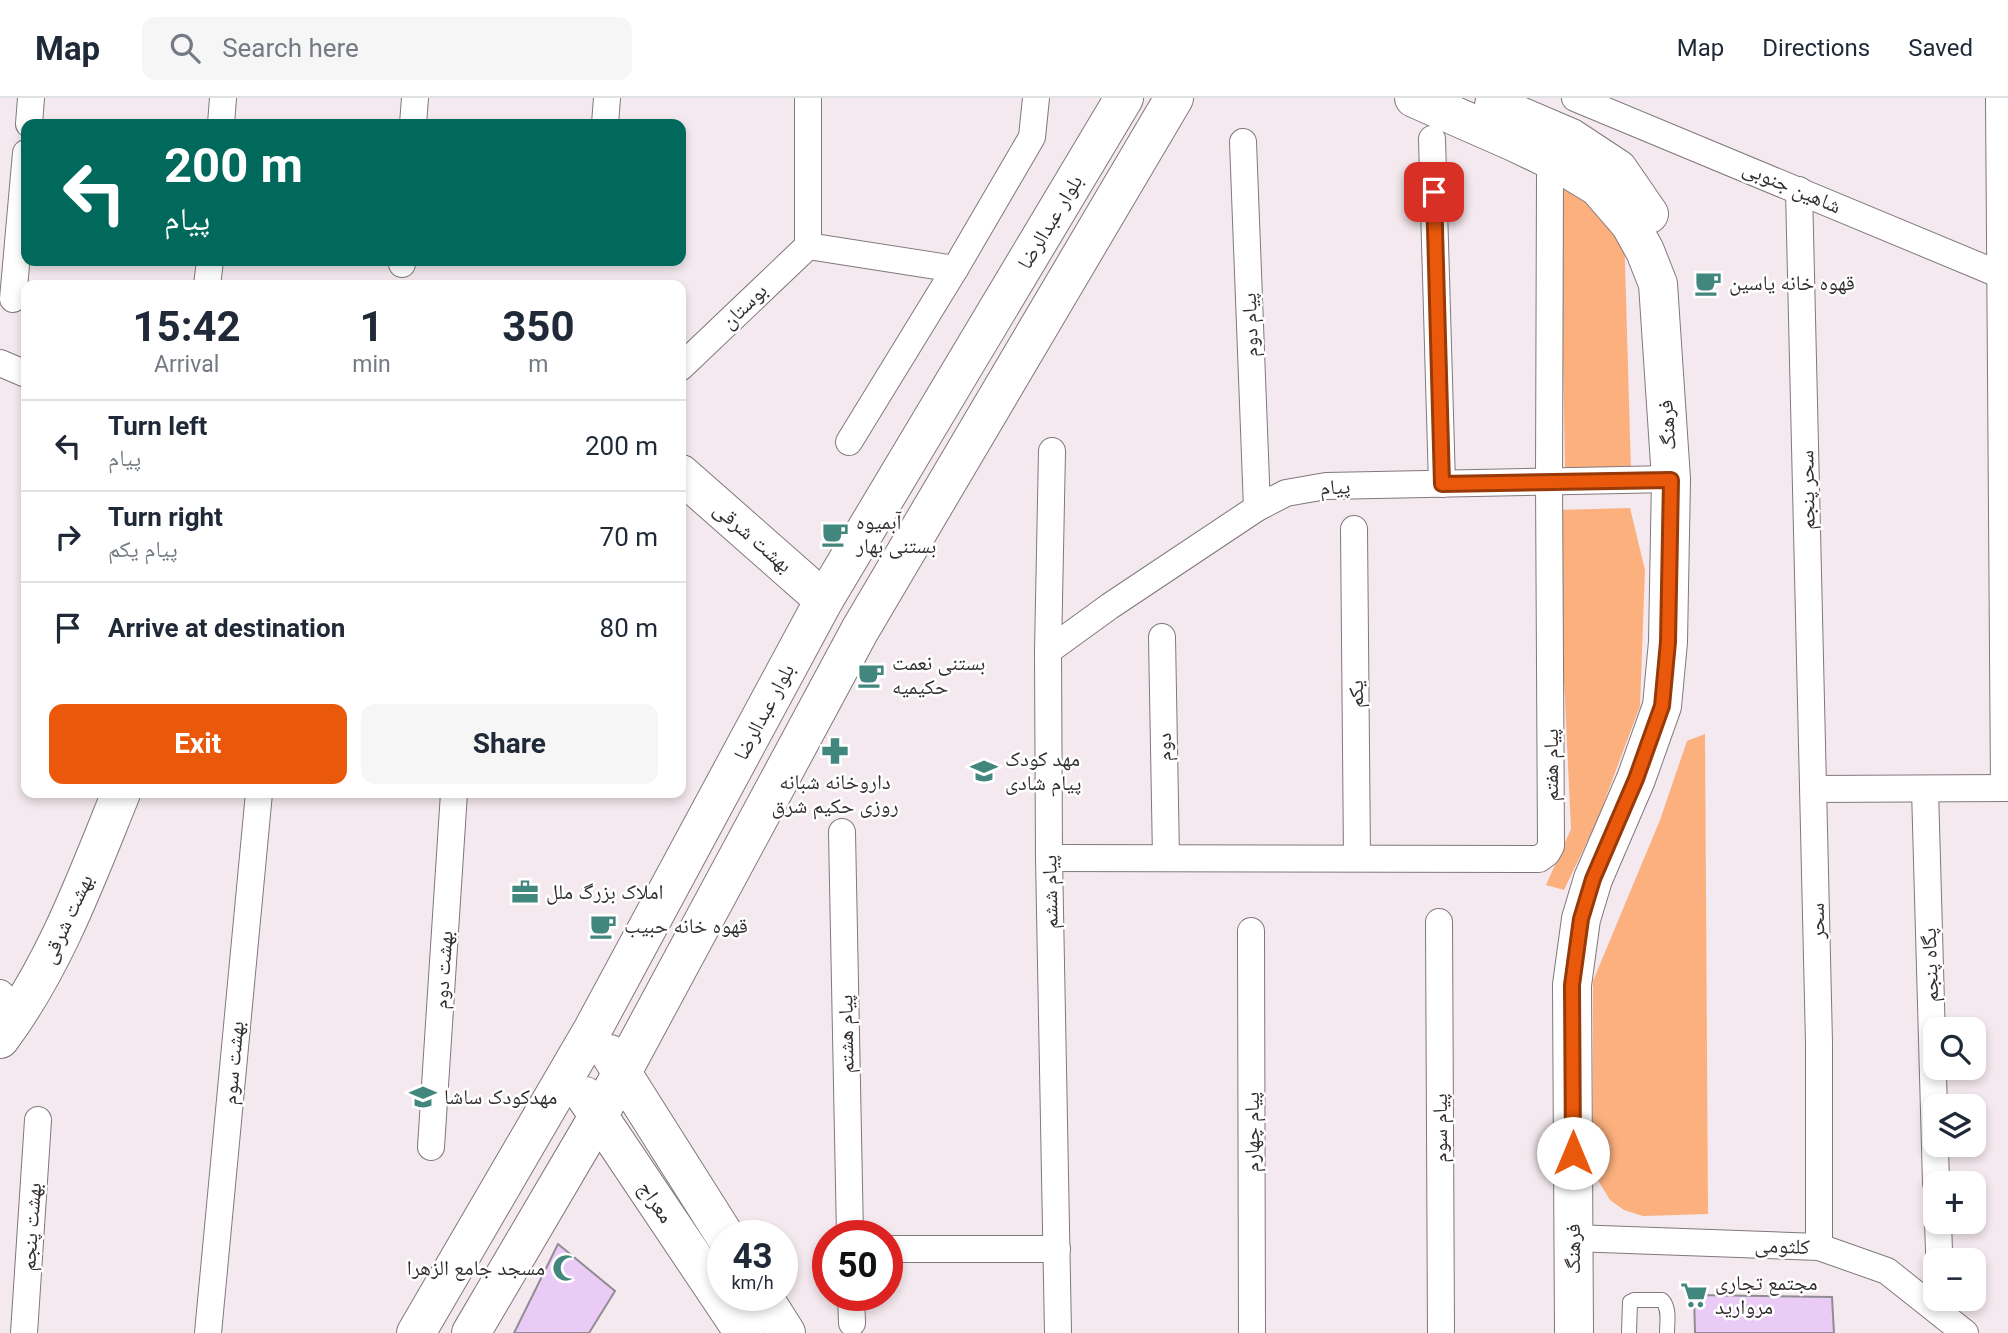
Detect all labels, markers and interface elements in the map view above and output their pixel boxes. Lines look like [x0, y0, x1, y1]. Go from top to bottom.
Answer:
search box [142, 17, 632, 80]
text: Map [35, 29, 100, 68]
icon: search [166, 29, 204, 67]
text: Search here [222, 33, 359, 63]
text: Map [1677, 34, 1724, 62]
text: Directions [1762, 34, 1870, 62]
text: Saved [1908, 34, 1973, 62]
text: 200 m [164, 137, 303, 194]
icon: left [49, 147, 140, 238]
street label: شاهین جنوبی [1739, 156, 1845, 219]
pin [1404, 162, 1464, 222]
street label: بلوار عبدالرضا [1013, 171, 1087, 273]
icon: arrive [1415, 173, 1453, 211]
text: پیام [164, 200, 210, 238]
cafe icon: قهوه خانه یاسین [1693, 268, 1723, 298]
place label: قهوه خانه یاسین [1729, 271, 1855, 296]
street label: بوستان [716, 278, 772, 334]
street label: پیام دوم [1237, 292, 1265, 358]
text: 15:42 [133, 302, 241, 351]
text: 1 [359, 302, 384, 351]
text: 350 [502, 302, 575, 351]
text: Arrival [154, 351, 219, 378]
text: min [352, 351, 391, 378]
text: m [528, 351, 548, 378]
street label: فرهنگ [1653, 399, 1681, 451]
text: Turn left [108, 411, 207, 441]
icon: left [49, 427, 87, 465]
text: 200 m [585, 431, 658, 461]
text: پیام [108, 445, 141, 472]
street label: سحر پنجم [1794, 450, 1822, 530]
street label: پیام [1319, 474, 1351, 502]
street label: بهشت شرقی [708, 497, 797, 578]
text: Turn right [108, 502, 223, 532]
place label: آبمیوه بستنی بهار [855, 510, 936, 559]
icon: right [49, 518, 87, 556]
cafe icon: آبمیوه بستنی بهار [820, 519, 850, 549]
text: 70 m [600, 522, 658, 552]
text: پیام یکم [108, 536, 178, 563]
icon: arrive [49, 609, 87, 647]
text: Arrive at destination [108, 613, 345, 643]
text: 80 m [600, 613, 658, 643]
place label: بستنی نعمت حکیمیه [892, 651, 985, 699]
street label: بلوار عبدالرضا [729, 660, 799, 764]
cafe icon: بستنی نعمت حکیمیه [856, 660, 886, 690]
street label: یکم [1344, 680, 1370, 708]
button: Exit [49, 704, 347, 784]
button: Share [361, 704, 658, 784]
street label: پیام هفتم [1539, 729, 1565, 802]
street label: دوم [1152, 732, 1178, 762]
pharmacy icon: داروخانه شبانه روزی حکیم شرق [820, 736, 850, 766]
place label: مهد کودک پیام شادی [1005, 747, 1081, 797]
school or university icon: مهد کودک پیام شادی [969, 756, 999, 786]
place label: داروخانه شبانه روزی حکیم شرق [772, 770, 898, 820]
street label: پیام ششم [1037, 855, 1065, 929]
street label: بهشت شرقی [36, 871, 99, 968]
office icon: املاک بزرگ ملل [510, 877, 540, 907]
place label: املاک بزرگ ملل [546, 880, 664, 905]
street label: سحر [1805, 903, 1829, 940]
cafe icon: قهوه خانه حبیب [588, 911, 618, 941]
place label: قهوه خانه حبیب [624, 914, 748, 938]
street label: پگاه پنجم [1917, 927, 1945, 1003]
street label: بهشت دوم [428, 930, 460, 1010]
street label: پیام هشتم [833, 994, 861, 1074]
map controls [1923, 1017, 1986, 1311]
button: search [1923, 1017, 1986, 1080]
street label: بهشت سوم [217, 1020, 251, 1106]
school or university icon: مهدکودک ساشا [408, 1082, 438, 1112]
place label: مهدکودک ساشا [444, 1085, 557, 1109]
street label: پیام چهارم [1240, 1092, 1266, 1172]
street label: پیام سوم [1428, 1093, 1454, 1163]
button: layers [1923, 1094, 1986, 1157]
position arrow [1536, 1116, 1610, 1190]
button: + [1923, 1171, 1986, 1234]
street label: معراج [633, 1177, 679, 1228]
street label: بهشت پنجم [16, 1182, 48, 1272]
speed limit sign: 50 [812, 1220, 903, 1311]
street label: فرهنگ [1561, 1224, 1585, 1274]
street label: کلثومی [1754, 1233, 1810, 1260]
text: 43 [732, 1236, 773, 1277]
button: − [1923, 1248, 1986, 1311]
mosque icon: مسجد جامع الزهرا [551, 1253, 581, 1283]
place label: مسجد جامع الزهرا [407, 1256, 545, 1281]
place label: مجتمع تجاری مروارید [1715, 1271, 1818, 1319]
text: km/h [731, 1272, 774, 1293]
supermarket icon: مجتمع تجاری مروارید [1679, 1280, 1709, 1310]

